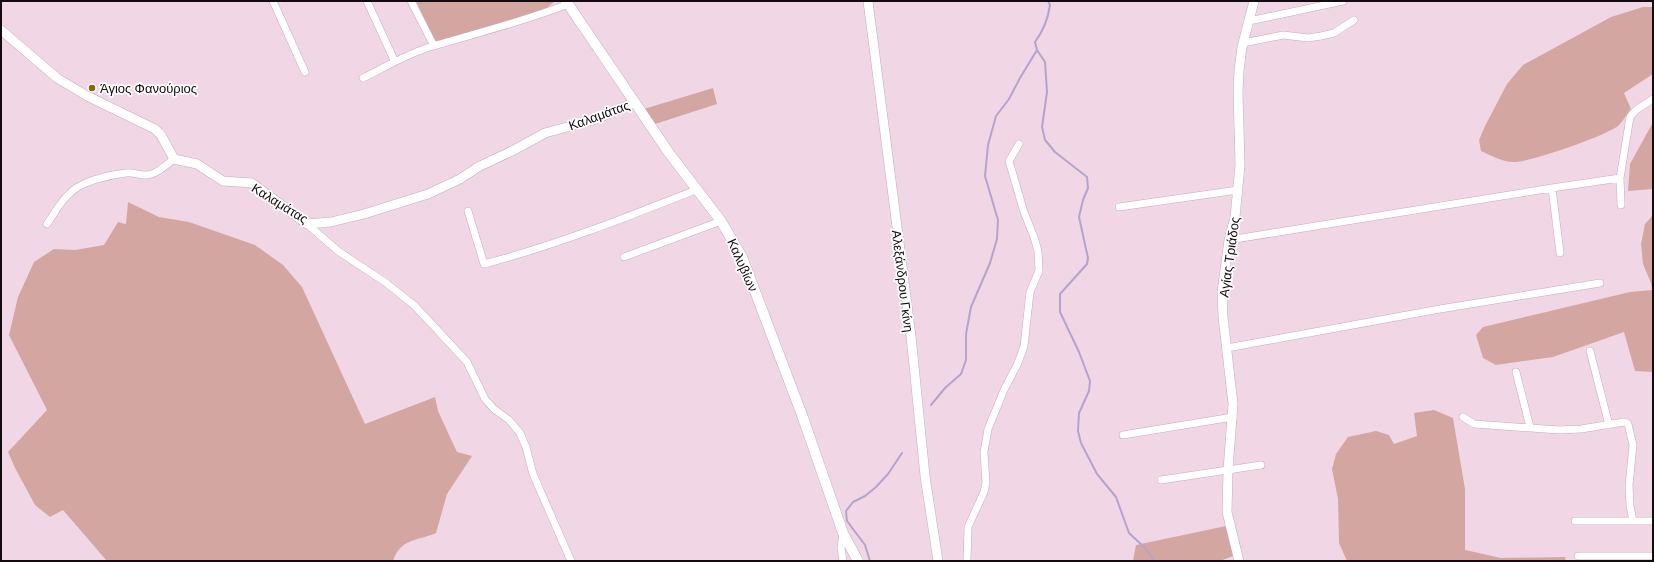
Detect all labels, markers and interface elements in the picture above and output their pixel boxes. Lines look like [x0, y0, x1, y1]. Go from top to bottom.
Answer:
place label: Άγιος Φανούριος [100, 81, 197, 96]
marker: Άγιος Φανούριος [87, 83, 97, 93]
street label: Καλαμάτας [567, 98, 632, 133]
street label: Καλαμάτας [249, 180, 311, 227]
street label: Αγίας Τριάδος [1216, 216, 1243, 298]
street label: Αλεξάνδρου Γκίνη [889, 229, 916, 333]
street label: Καλυβίων [724, 236, 761, 294]

